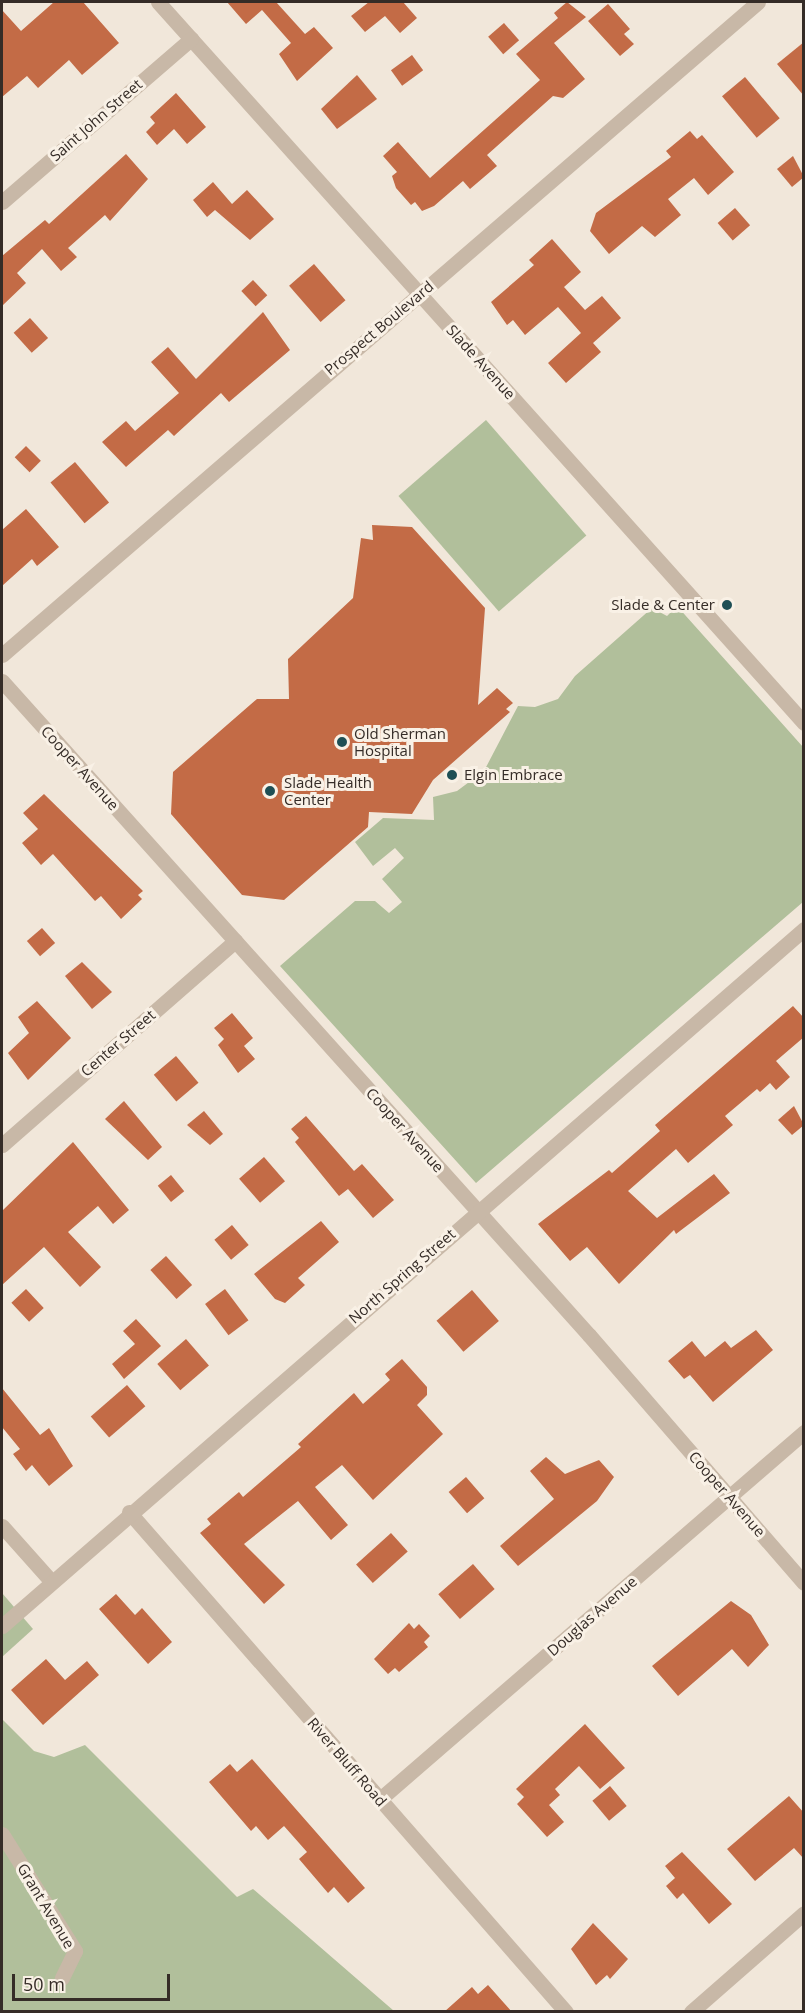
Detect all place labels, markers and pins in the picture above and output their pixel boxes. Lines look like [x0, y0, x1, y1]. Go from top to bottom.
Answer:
place label: Slade & Center [611, 596, 715, 614]
marker: Slade & Center [720, 598, 734, 612]
place label: Old Sherman Hospital [354, 724, 446, 759]
marker: Old Sherman Hospital [335, 735, 349, 749]
place label: Elgin Embrace [464, 766, 563, 784]
marker: Elgin Embrace [445, 768, 459, 782]
place label: Slade Health Center [284, 773, 372, 808]
marker: Slade Health Center [261, 782, 279, 800]

